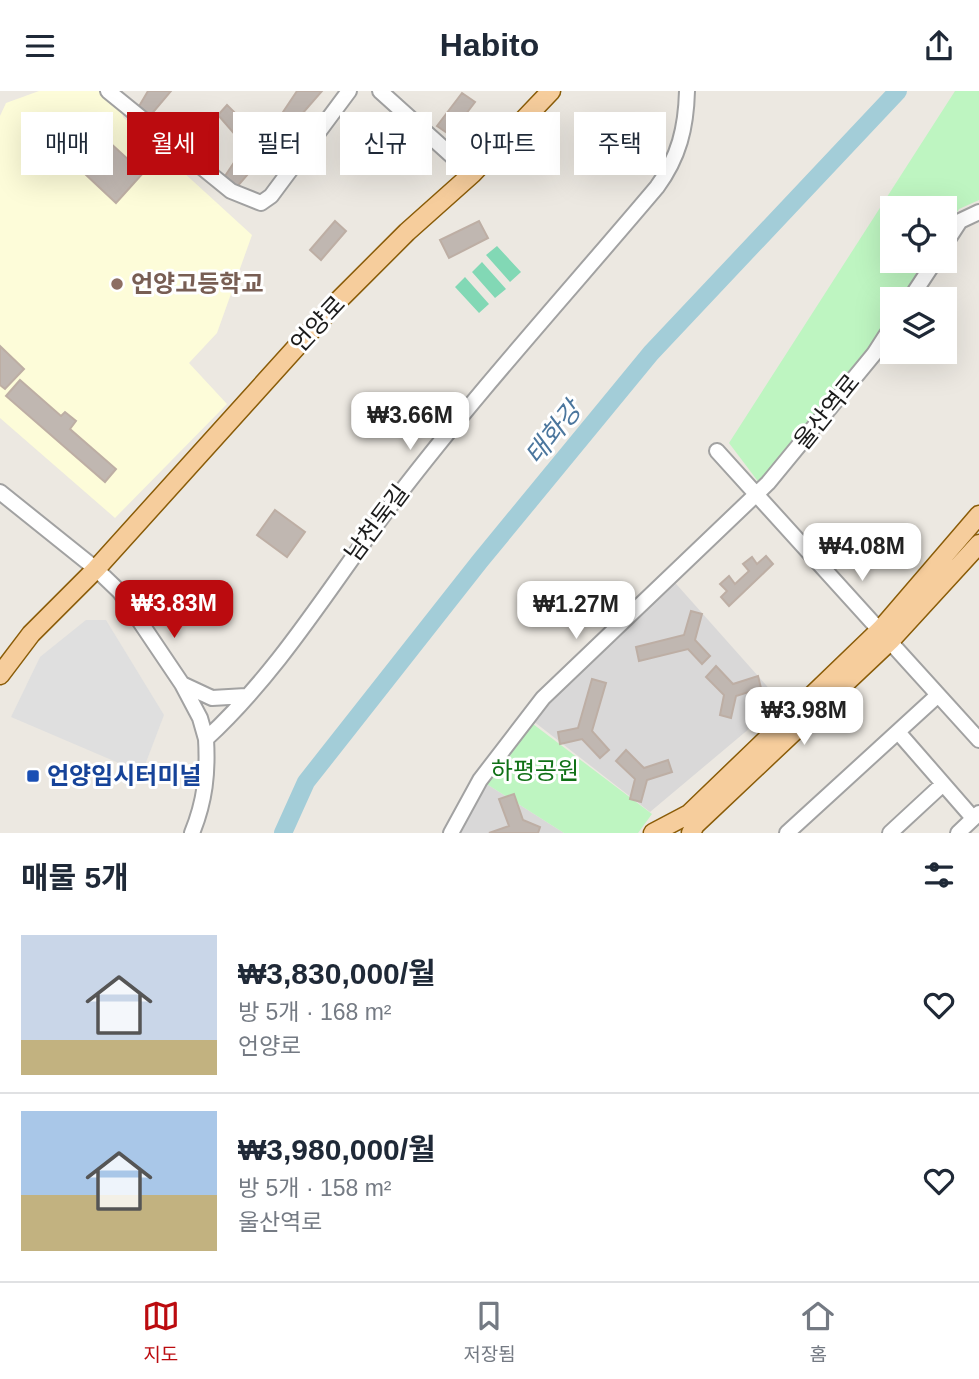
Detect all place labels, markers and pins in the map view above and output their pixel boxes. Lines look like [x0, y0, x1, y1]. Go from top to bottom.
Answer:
place label: 언양고등학교 [131, 270, 263, 297]
marker: 언양고등학교 [109, 276, 125, 292]
pin: ₩3.66M [353, 393, 467, 452]
pin: ₩4.08M [805, 524, 919, 583]
pin: ₩3.83M [117, 581, 231, 640]
pin: ₩1.27M [519, 581, 633, 641]
pin: ₩3.98M [747, 687, 861, 747]
place label: 언양임시터미널 [47, 762, 202, 789]
marker: 언양임시터미널 [25, 768, 41, 784]

